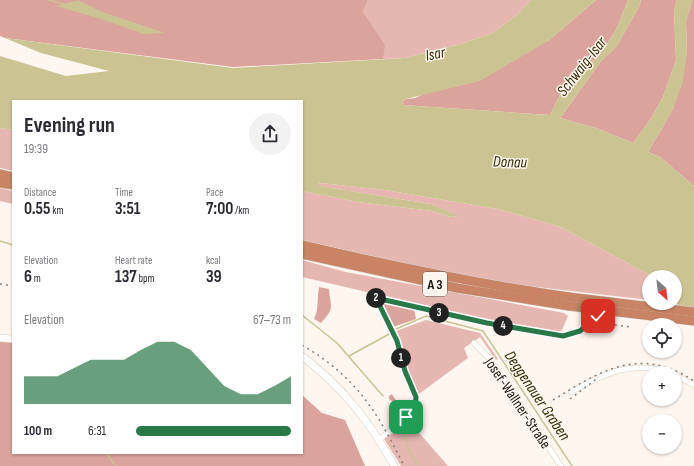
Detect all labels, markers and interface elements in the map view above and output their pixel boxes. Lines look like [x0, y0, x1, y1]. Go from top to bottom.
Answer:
water label: Schwaig-Isar [553, 33, 611, 100]
water label: Isar [424, 43, 447, 66]
text: Evening run [24, 112, 115, 139]
button: share [249, 113, 291, 155]
text: 19:39 [24, 141, 48, 157]
water label: Donau [493, 152, 528, 173]
text: Distance [24, 186, 56, 199]
text: Time [115, 186, 133, 199]
text: Pace [206, 186, 224, 199]
text: 0.55 [24, 199, 51, 219]
text: 3:51 [115, 199, 141, 219]
text: 7:00 [206, 199, 233, 219]
text: km [51, 204, 64, 217]
text: /km [233, 204, 249, 217]
text: Elevation [24, 254, 58, 267]
text: Heart rate [115, 254, 153, 267]
text: kcal [206, 254, 221, 267]
text: 6 [24, 267, 32, 287]
text: 137 [115, 267, 137, 287]
text: 39 [206, 267, 222, 287]
north arrow [642, 270, 682, 310]
map controls [642, 270, 682, 454]
text: m [32, 272, 41, 285]
text: bpm [137, 272, 155, 285]
road number: A 3 [423, 272, 447, 296]
pin: 2 [366, 288, 386, 308]
text: 2 [374, 291, 378, 304]
pin [581, 299, 615, 333]
pin: 3 [429, 303, 449, 323]
icon: check [587, 305, 609, 327]
text: 3 [437, 306, 441, 319]
text: Elevation [24, 312, 64, 328]
text: 67–73 m [253, 312, 291, 328]
pin: 4 [493, 316, 513, 336]
button: locate [642, 318, 682, 358]
text: 4 [500, 319, 506, 332]
water label: Deggenauer Graben [500, 347, 574, 445]
pin: 1 [391, 348, 411, 368]
text: 1 [399, 351, 403, 364]
street label: Josef-Wallner-Straße [480, 353, 555, 453]
button: + [642, 366, 682, 406]
pin [389, 400, 423, 434]
icon: arrive [395, 406, 417, 428]
button: − [642, 414, 682, 454]
text: 100 m [24, 423, 52, 439]
text: 6:31 [88, 423, 106, 439]

